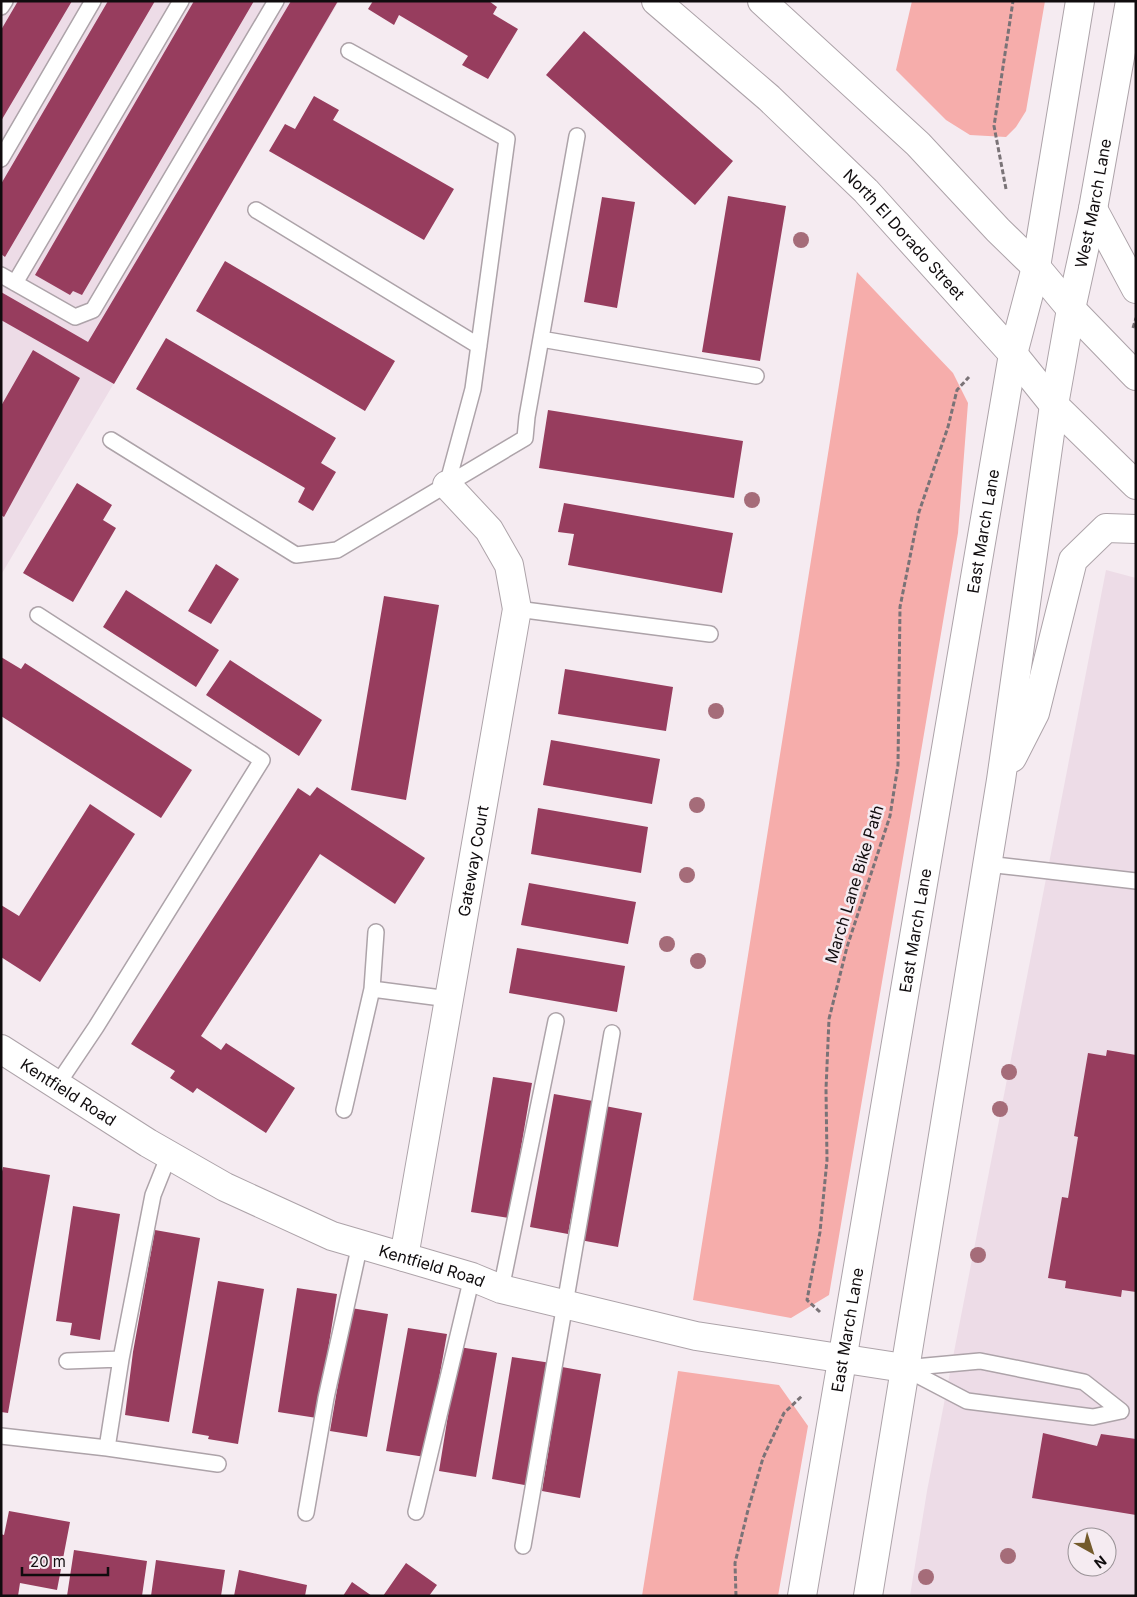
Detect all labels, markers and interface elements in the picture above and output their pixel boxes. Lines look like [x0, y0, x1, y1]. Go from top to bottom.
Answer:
street label: West March Lane [1070, 137, 1115, 270]
street label: North El Dorado Street [839, 165, 969, 304]
street label: East March Lane [962, 468, 1003, 595]
street label: March Lane Bike Path [820, 803, 888, 965]
street label: Gateway Court [454, 804, 493, 918]
street label: East March Lane [895, 867, 935, 994]
street label: Kentfield Road [17, 1054, 120, 1130]
street label: Kentfield Road [377, 1240, 488, 1291]
street label: East March Lane [827, 1266, 868, 1394]
north arrow [1067, 1527, 1117, 1577]
scale bar [22, 1544, 109, 1576]
text: 20 m [30, 1552, 66, 1571]
text: N [1091, 1553, 1110, 1572]

